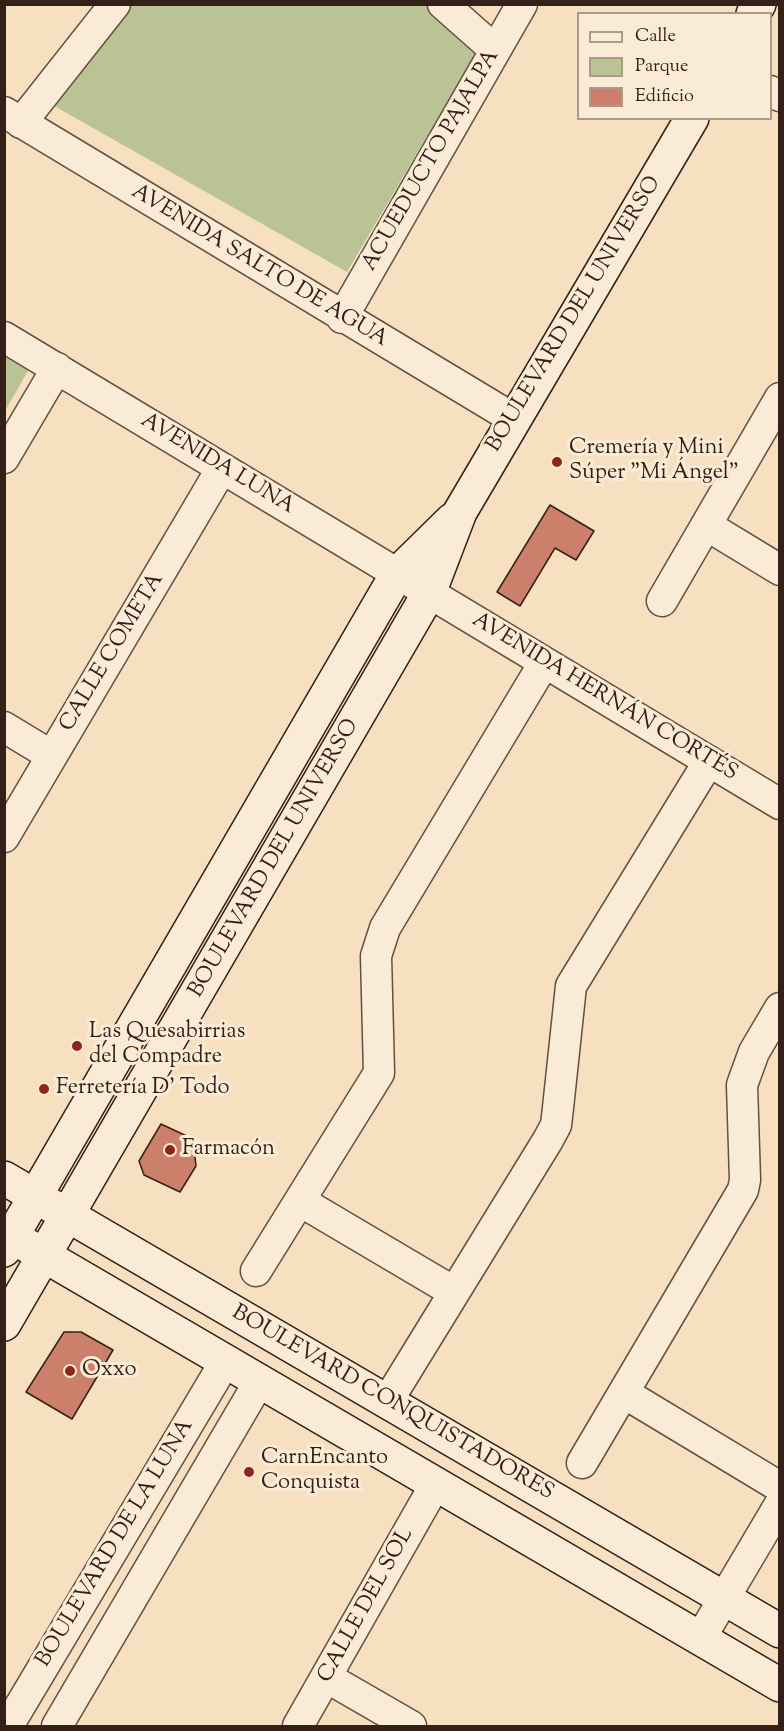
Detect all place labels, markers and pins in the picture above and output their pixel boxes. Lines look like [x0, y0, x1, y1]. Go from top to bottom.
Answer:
place label: Cremería y Mini Súper "Mi Ángel" [569, 436, 739, 488]
marker: Cremería y Mini Súper "Mi Ángel" [550, 455, 564, 469]
place label: Las Quesabirrias del Compadre [89, 1020, 245, 1072]
marker: Las Quesabirrias del Compadre [70, 1039, 84, 1053]
place label: Ferretería D' Todo [56, 1076, 230, 1102]
marker: Ferretería D' Todo [37, 1082, 51, 1096]
place label: Farmacón [182, 1137, 275, 1163]
marker: Farmacón [163, 1143, 177, 1157]
place label: Oxxo [82, 1358, 137, 1384]
marker: Oxxo [63, 1364, 77, 1378]
place label: CarnEncanto Conquista [261, 1446, 388, 1498]
marker: CarnEncanto Conquista [242, 1465, 256, 1479]

